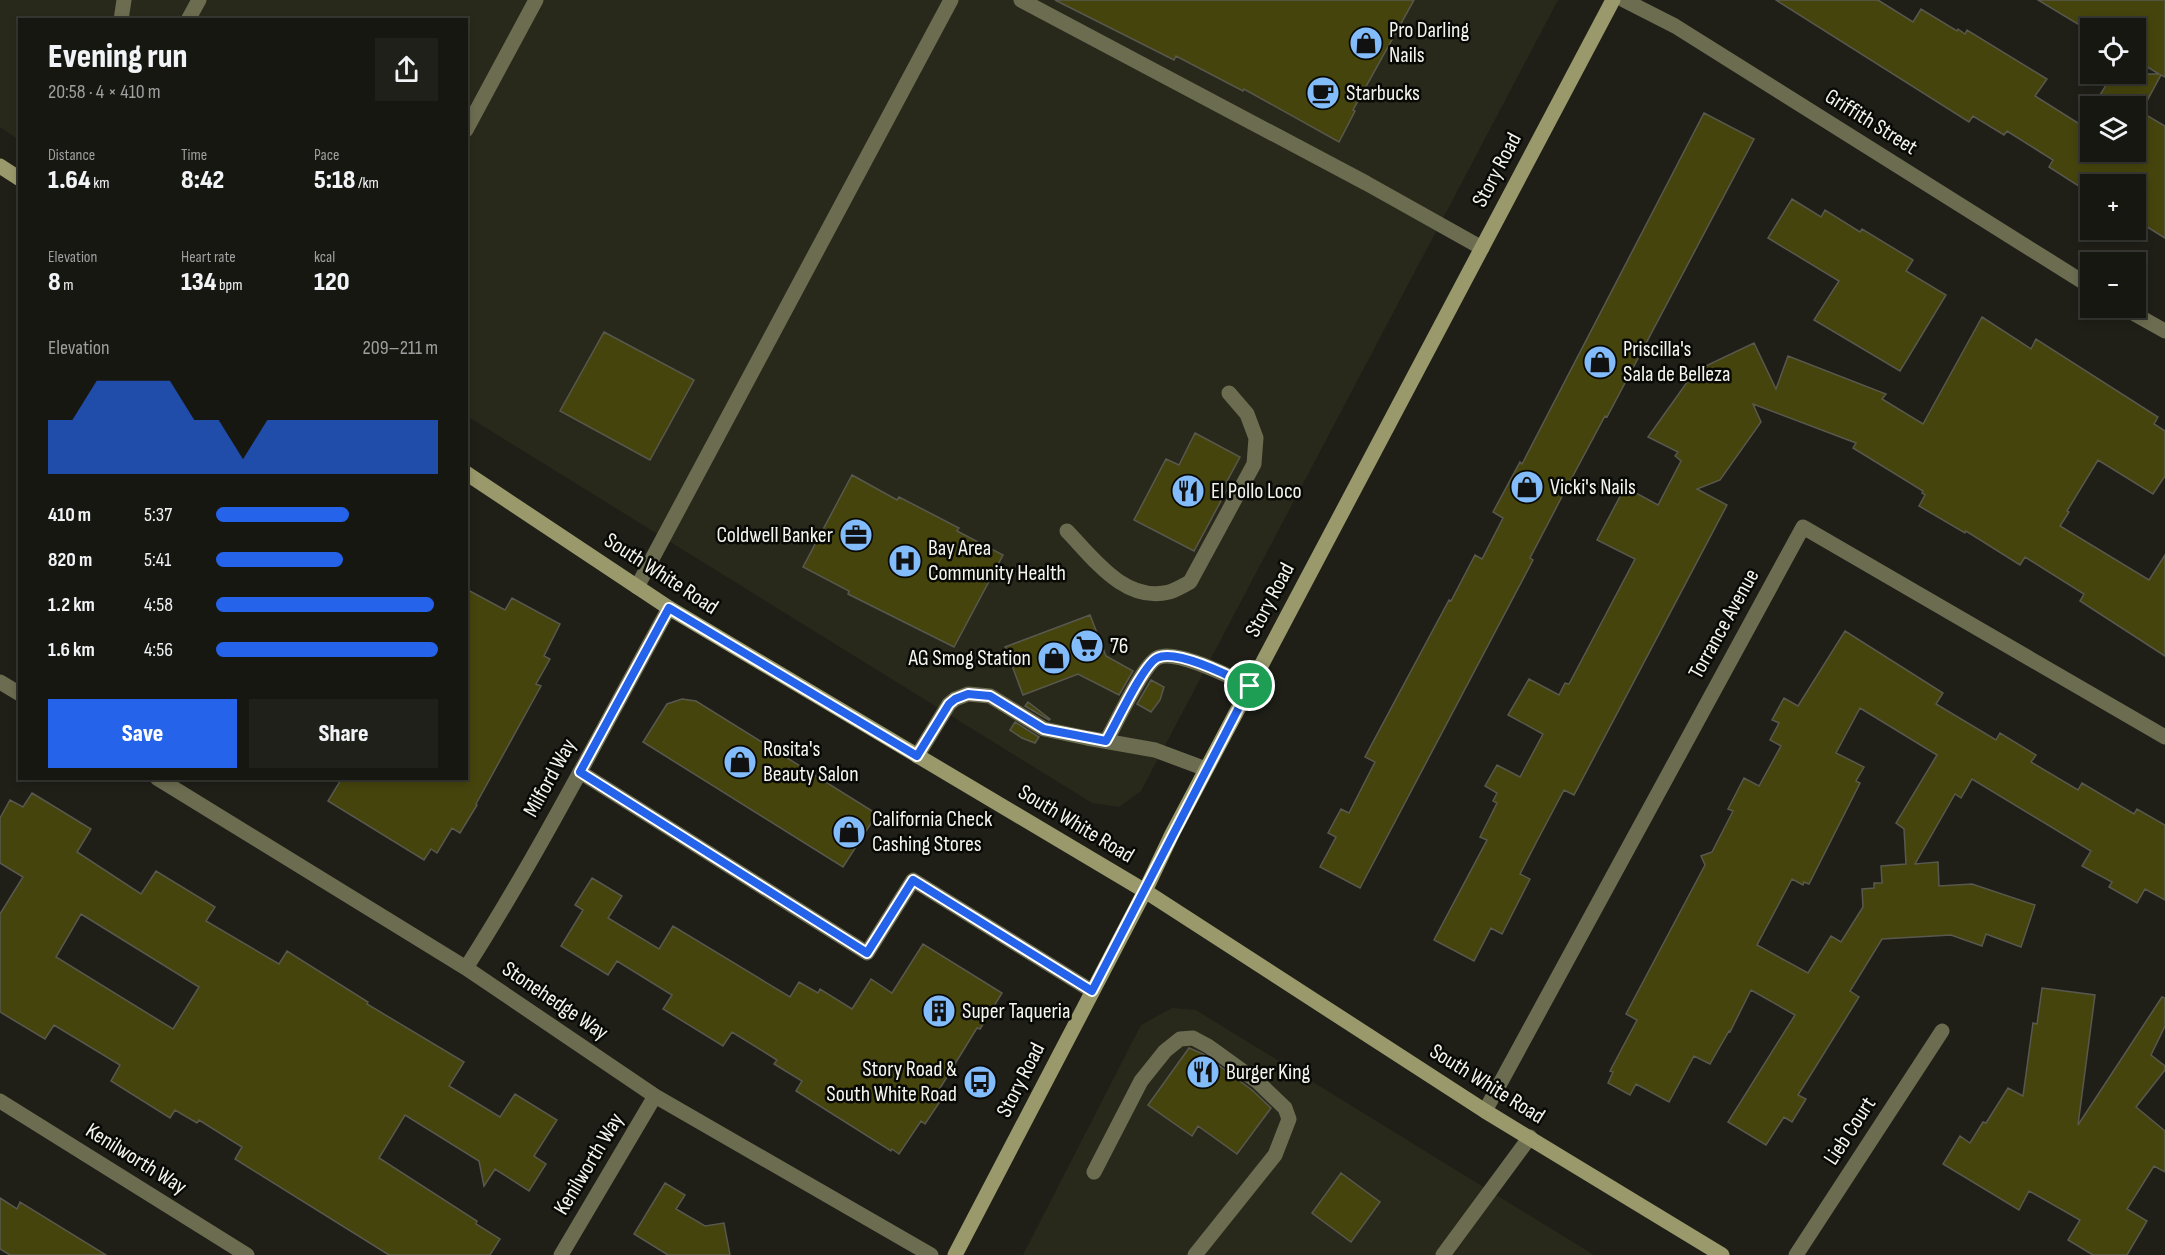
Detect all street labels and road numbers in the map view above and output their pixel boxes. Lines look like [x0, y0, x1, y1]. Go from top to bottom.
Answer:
street label: Griffith Street [1820, 83, 1923, 161]
street label: Story Road [1466, 128, 1528, 212]
street label: South White Road [599, 527, 723, 621]
street label: Story Road [1239, 558, 1301, 642]
street label: Torrance Avenue [1683, 564, 1765, 684]
street label: Milford Way [517, 734, 583, 822]
street label: South White Road [1013, 779, 1139, 869]
street label: Stonehedge Way [497, 956, 614, 1047]
street label: Story Road [991, 1038, 1051, 1122]
street label: South White Road [1424, 1038, 1550, 1130]
street label: Lieb Court [1818, 1092, 1882, 1170]
street label: Kenilworth Way [548, 1108, 630, 1220]
street label: Kenilworth Way [80, 1117, 192, 1201]

